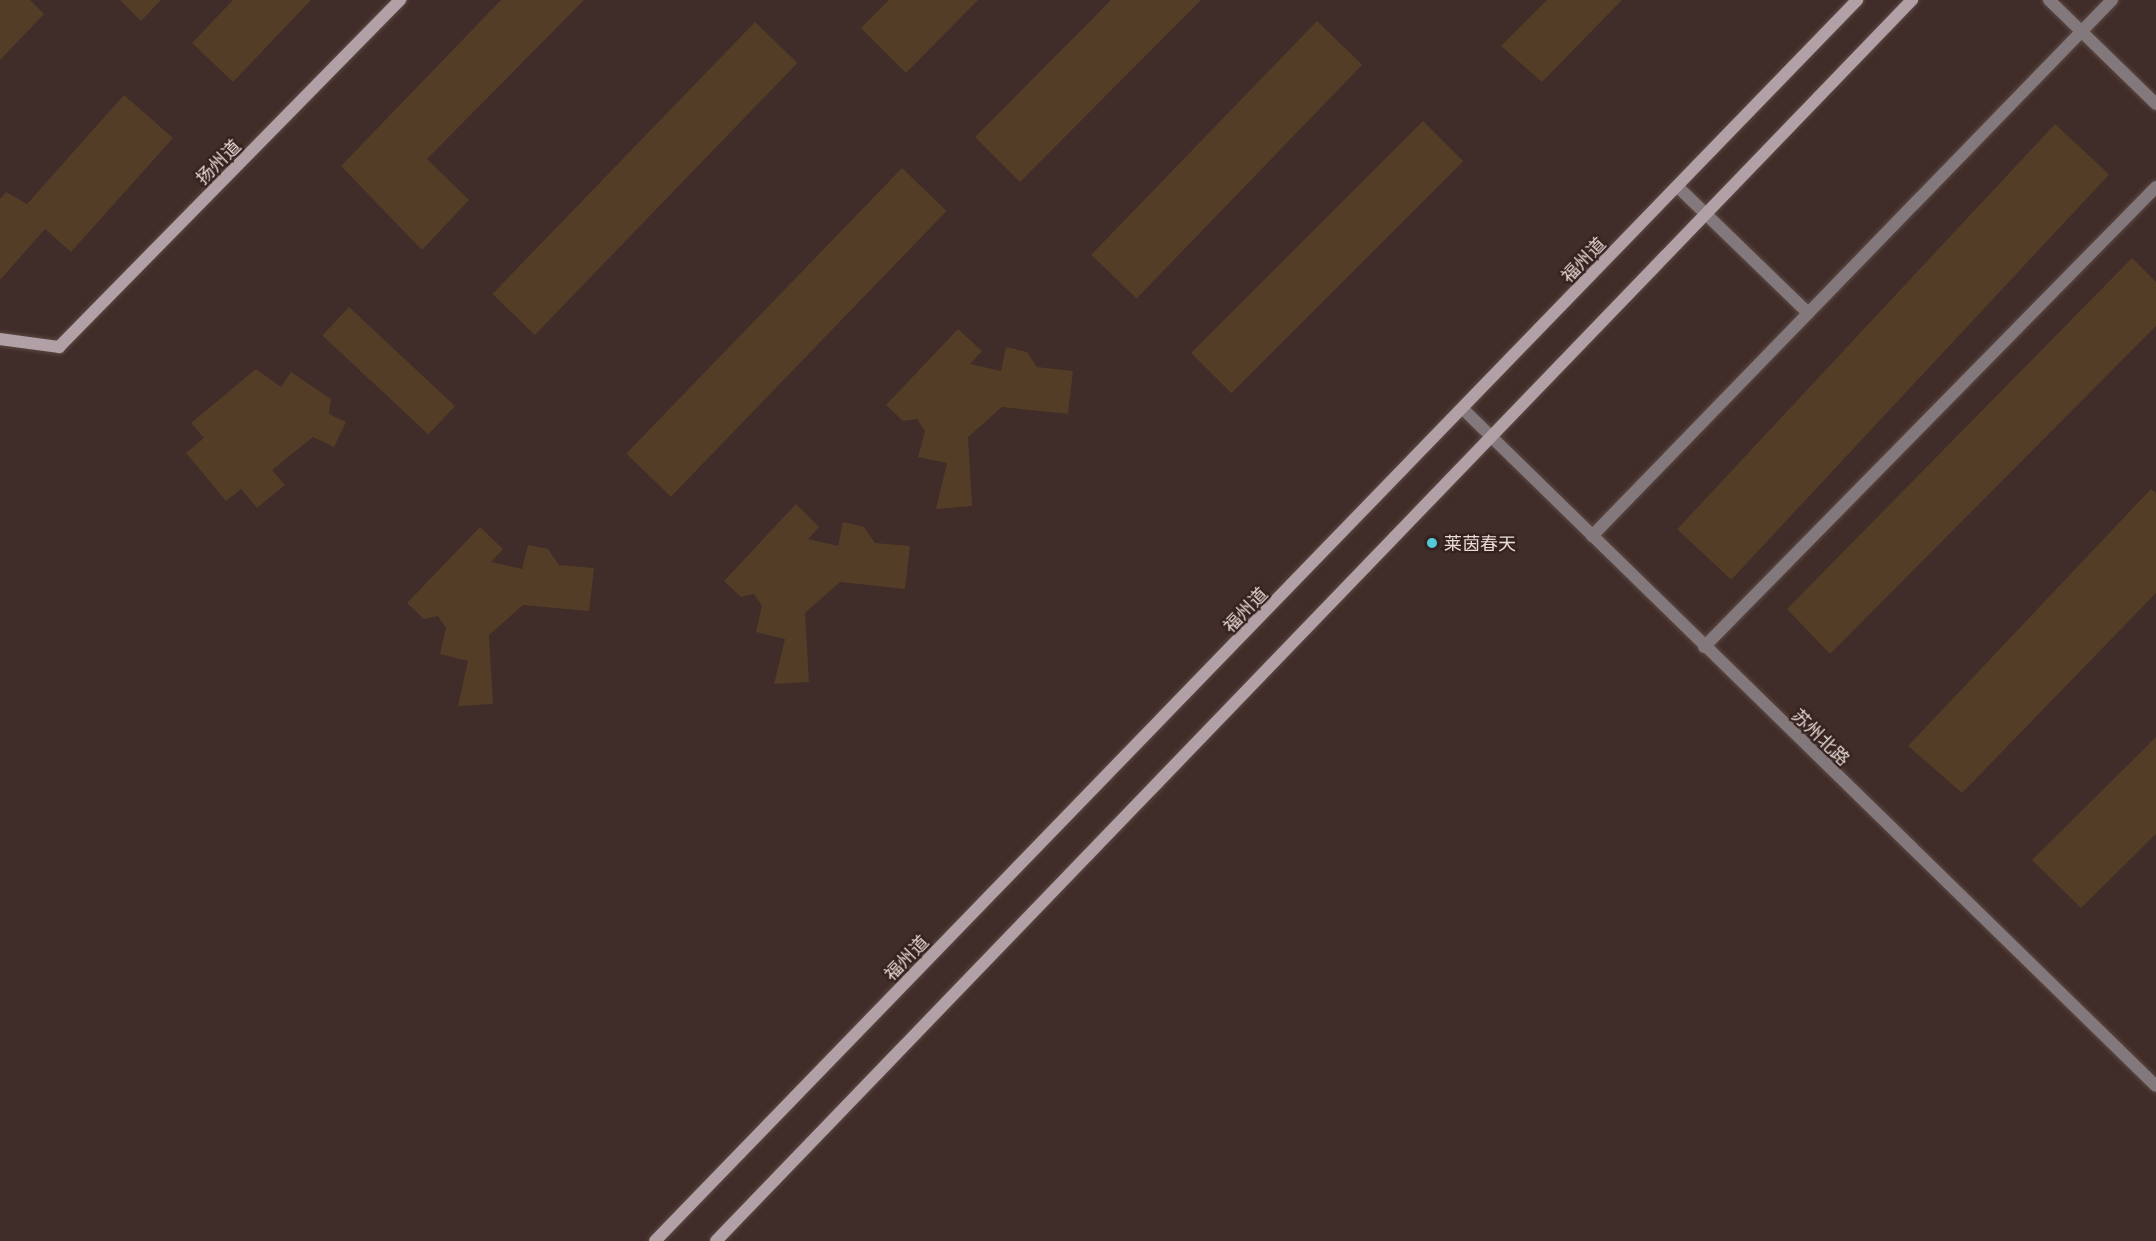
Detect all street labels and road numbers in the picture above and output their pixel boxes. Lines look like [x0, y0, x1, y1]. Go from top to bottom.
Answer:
street label: 扬州道 [191, 135, 245, 189]
street label: 福州道 [1556, 233, 1610, 287]
street label: 福州道 [1218, 583, 1272, 637]
street label: 苏州北路 [1788, 704, 1854, 770]
street label: 福州道 [879, 931, 933, 985]

